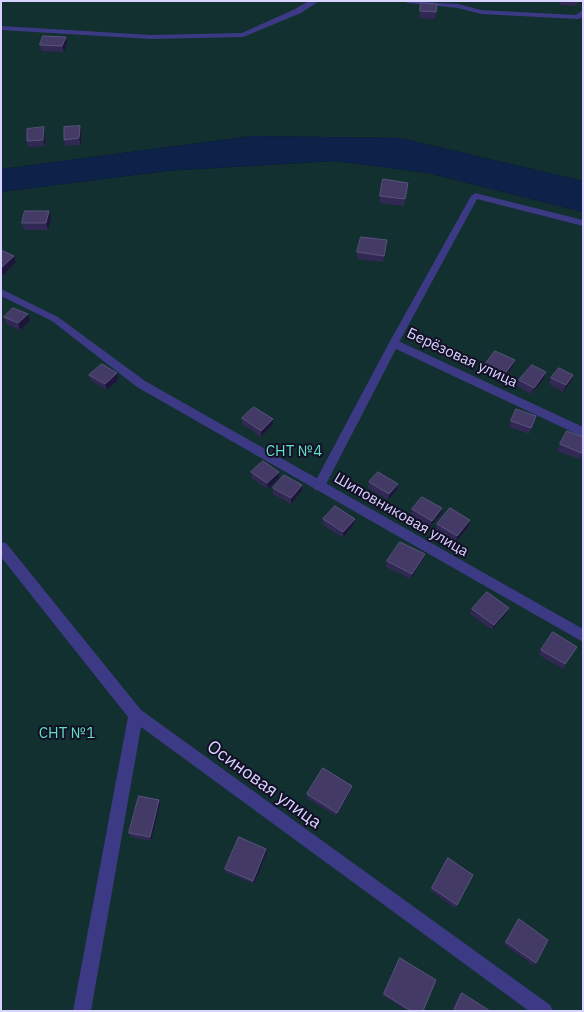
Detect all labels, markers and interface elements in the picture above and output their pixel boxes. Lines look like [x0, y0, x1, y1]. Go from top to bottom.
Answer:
street label: Берёзовая улица [404, 324, 520, 392]
park label: СНТ №4 [266, 443, 322, 461]
street label: Шиповниковая улица [331, 469, 471, 561]
park label: СНТ №1 [39, 725, 95, 743]
street label: Осиновая улица [202, 736, 326, 834]

